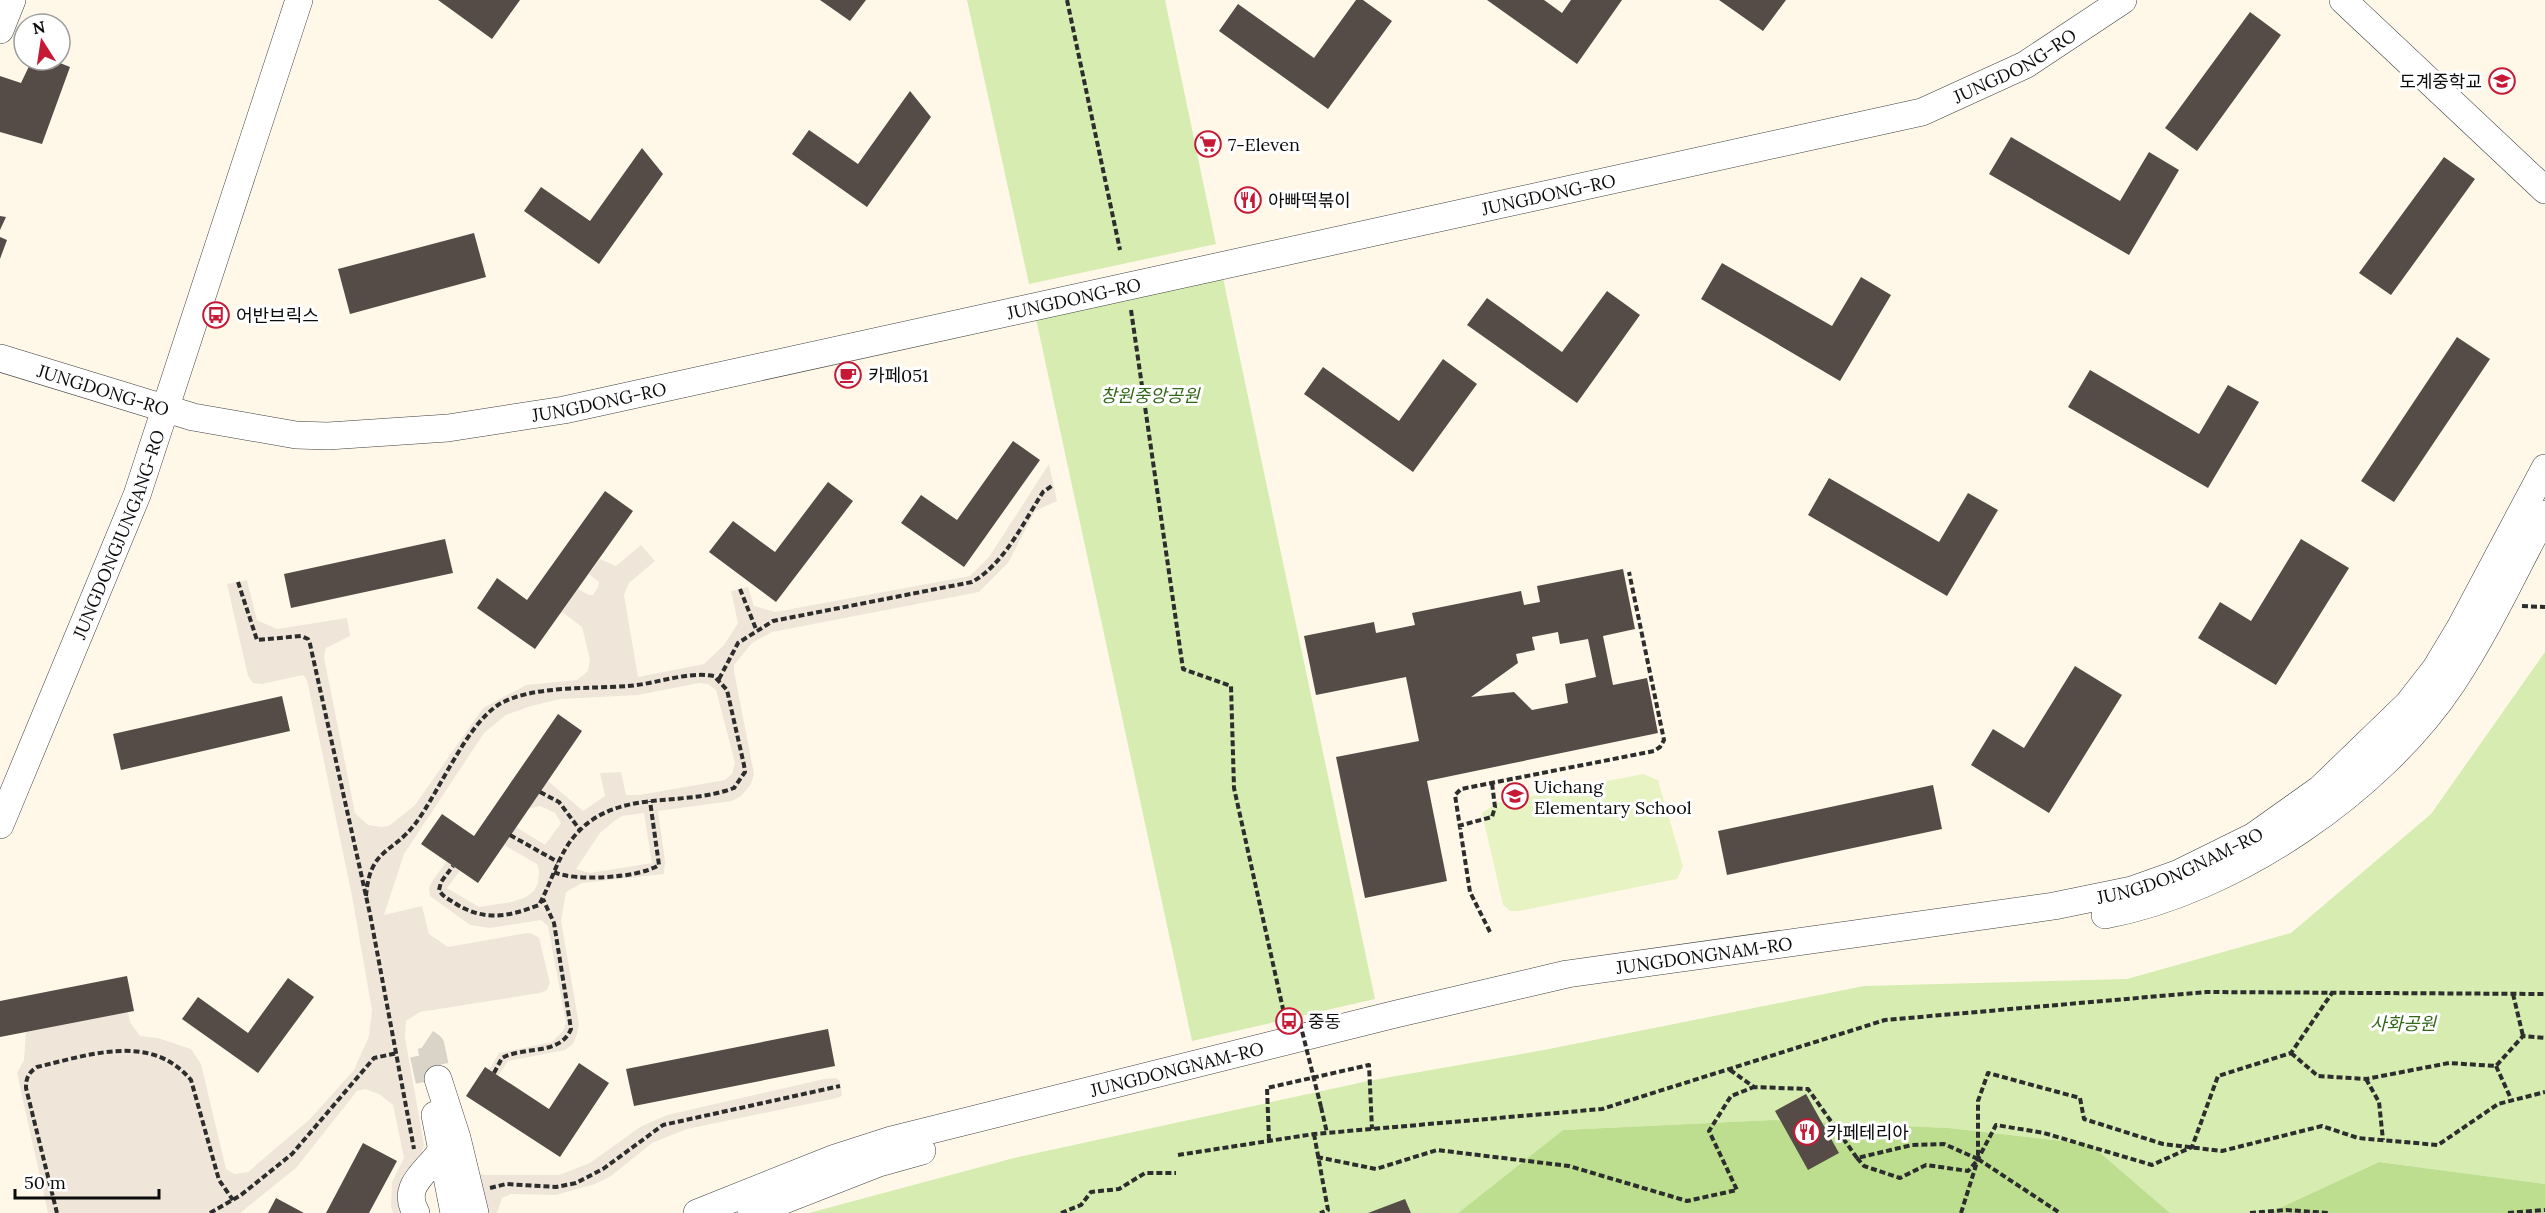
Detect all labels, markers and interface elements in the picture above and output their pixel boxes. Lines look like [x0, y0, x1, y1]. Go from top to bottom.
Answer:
north arrow [12, 12, 72, 72]
text: N [31, 16, 47, 38]
street label: JUNGDONG-RO [1948, 23, 2080, 108]
school or university icon: 도계중학교 [2487, 66, 2517, 96]
place label: 도계중학교 [2399, 70, 2482, 93]
supermarket icon: 7-Eleven [1193, 129, 1223, 159]
place label: 7-Eleven [1228, 133, 1300, 156]
street label: JUNGDONG-RO [1478, 168, 1618, 220]
restaurant icon: 아빠떡볶이 [1233, 185, 1263, 215]
place label: 아빠떡볶이 [1268, 189, 1351, 212]
street label: JUNGDONG-RO [1004, 272, 1143, 324]
bus stop icon: 어반브릭스 [201, 300, 231, 330]
place label: 어반브릭스 [236, 304, 319, 327]
street label: JUNGDONG-RO [34, 358, 172, 421]
cafe icon: 카페051 [833, 360, 863, 390]
place label: 카페051 [868, 364, 929, 387]
street label: JUNGDONG-RO [529, 376, 668, 426]
park label: 창원중앙공원 [1100, 384, 1201, 407]
street label: JUNGDONGJUNGANG-RO [67, 427, 169, 643]
place label: Uichang Elementary School [1534, 775, 1692, 819]
school or university icon: Uichang Elementary School [1500, 781, 1530, 811]
street label: JUNGDONGNAM-RO [2094, 822, 2268, 909]
street label: JUNGDONGNAM-RO [1614, 931, 1794, 979]
bus stop icon: 중동 [1274, 1006, 1304, 1036]
place label: 중동 [1308, 1010, 1341, 1033]
park label: 사화공원 [2370, 1012, 2438, 1035]
street label: JUNGDONGNAM-RO [1087, 1036, 1266, 1102]
restaurant icon: 카페테리아 [1792, 1117, 1822, 1147]
place label: 카페테리아 [1826, 1121, 1909, 1144]
scale bar [15, 1162, 159, 1200]
text: 50 m [24, 1171, 66, 1194]

